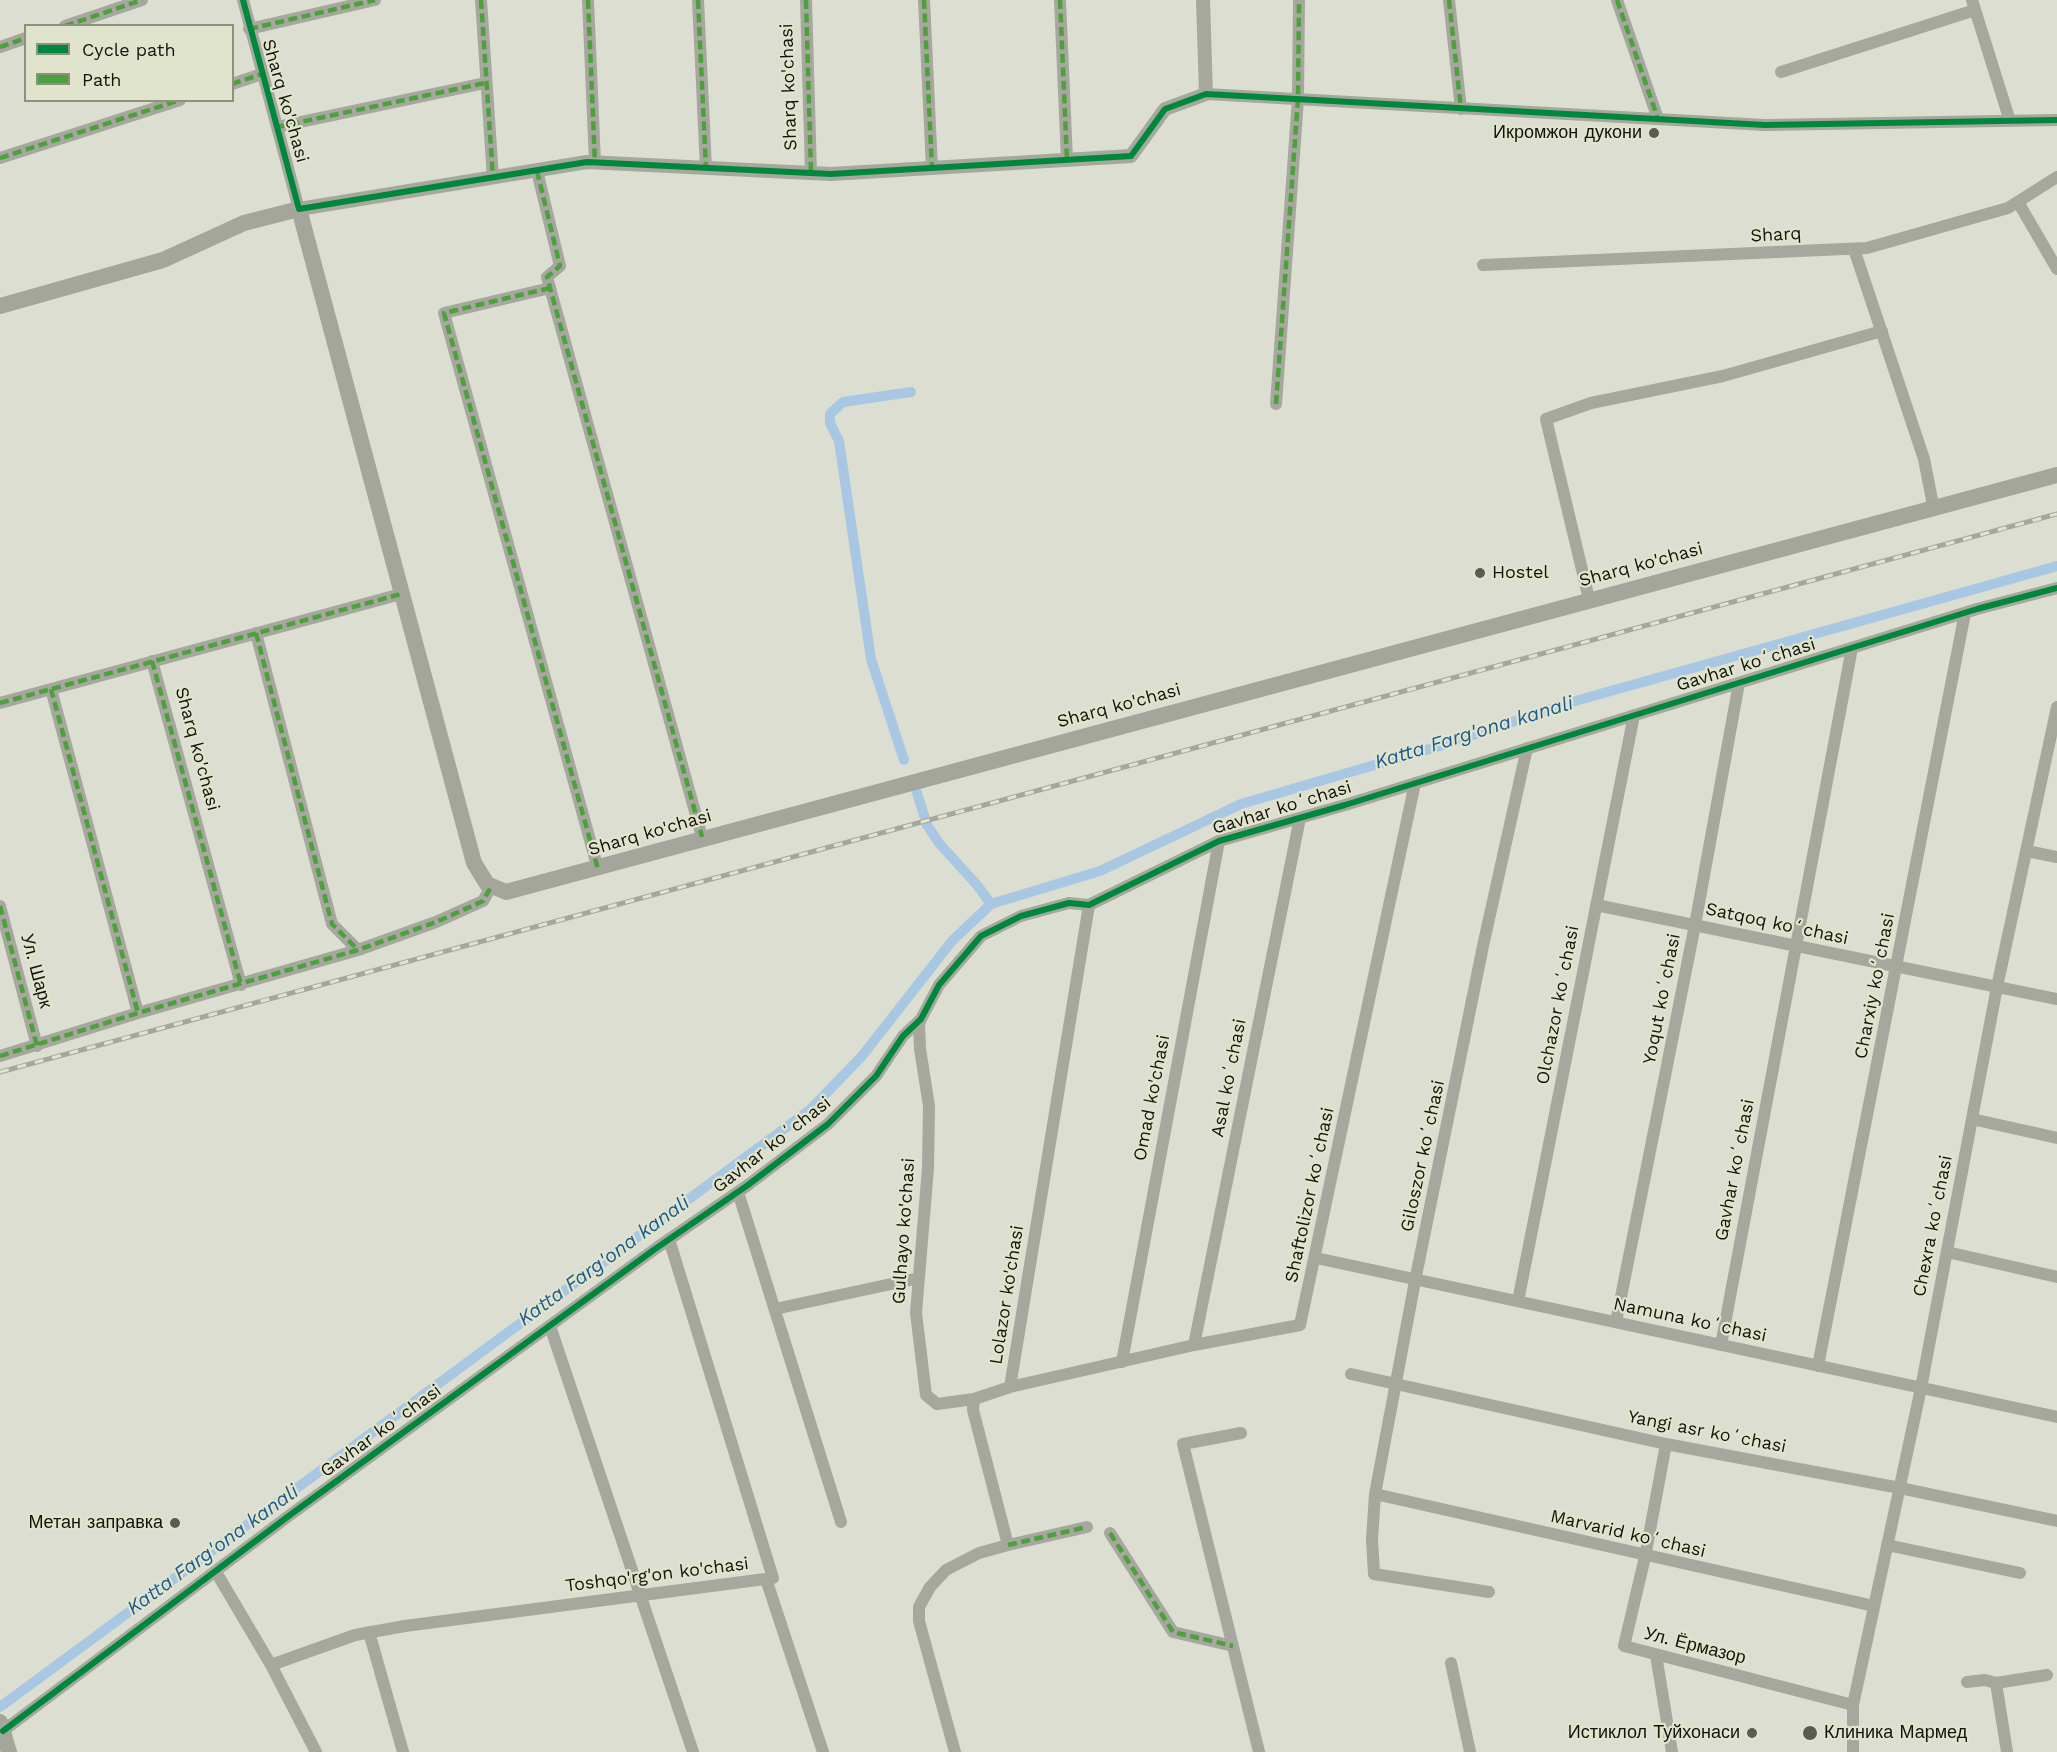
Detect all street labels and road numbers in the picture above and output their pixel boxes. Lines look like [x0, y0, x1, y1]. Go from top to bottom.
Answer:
street label: Sharq ko'chasi [776, 23, 802, 151]
street label: Sharq ko'chasi [257, 37, 313, 165]
street label: Sharq [1750, 223, 1802, 247]
street label: Sharq ko'chasi [1577, 538, 1705, 592]
street label: Gavhar koʻchasi [1674, 634, 1818, 696]
street label: Sharq ko'chasi [1055, 679, 1183, 733]
street label: Sharq ko'chasi [170, 685, 224, 813]
street label: Gavhar koʻchasi [1210, 777, 1354, 839]
street label: Sharq ko'chasi [586, 805, 714, 861]
street label: Satqoq koʻchasi [1704, 898, 1850, 950]
street label: Charxiy koʻchasi [1850, 911, 1900, 1061]
street label: Olchazor koʻchasi [1532, 924, 1584, 1086]
street label: Ул. Шарк [16, 931, 56, 1011]
street label: Yoqut koʻchasi [1639, 932, 1685, 1066]
street label: Asal koʻchasi [1207, 1017, 1251, 1139]
street label: Omad ko'chasi [1129, 1033, 1175, 1163]
street label: Giloszor koʻchasi [1396, 1078, 1450, 1234]
street label: Gavhar koʻchasi [709, 1092, 835, 1198]
street label: Gavhar koʻchasi [1711, 1097, 1759, 1243]
street label: Shaftolizor koʻchasi [1281, 1105, 1339, 1285]
street label: Chexra koʻchasi [1909, 1153, 1957, 1299]
street label: Gulhayo ko'chasi [888, 1157, 920, 1305]
street label: Lolazor ko'chasi [985, 1224, 1029, 1366]
street label: Namuna koʻchasi [1611, 1293, 1769, 1347]
street label: Gavhar koʻchasi [316, 1380, 446, 1482]
street label: Yangi asr koʻchasi [1626, 1406, 1788, 1458]
street label: Marvarid koʻchasi [1548, 1506, 1708, 1562]
street label: Toshqo'rg'on ko'chasi [564, 1553, 750, 1597]
street label: Ул. Ёрмазор [1642, 1623, 1748, 1669]

